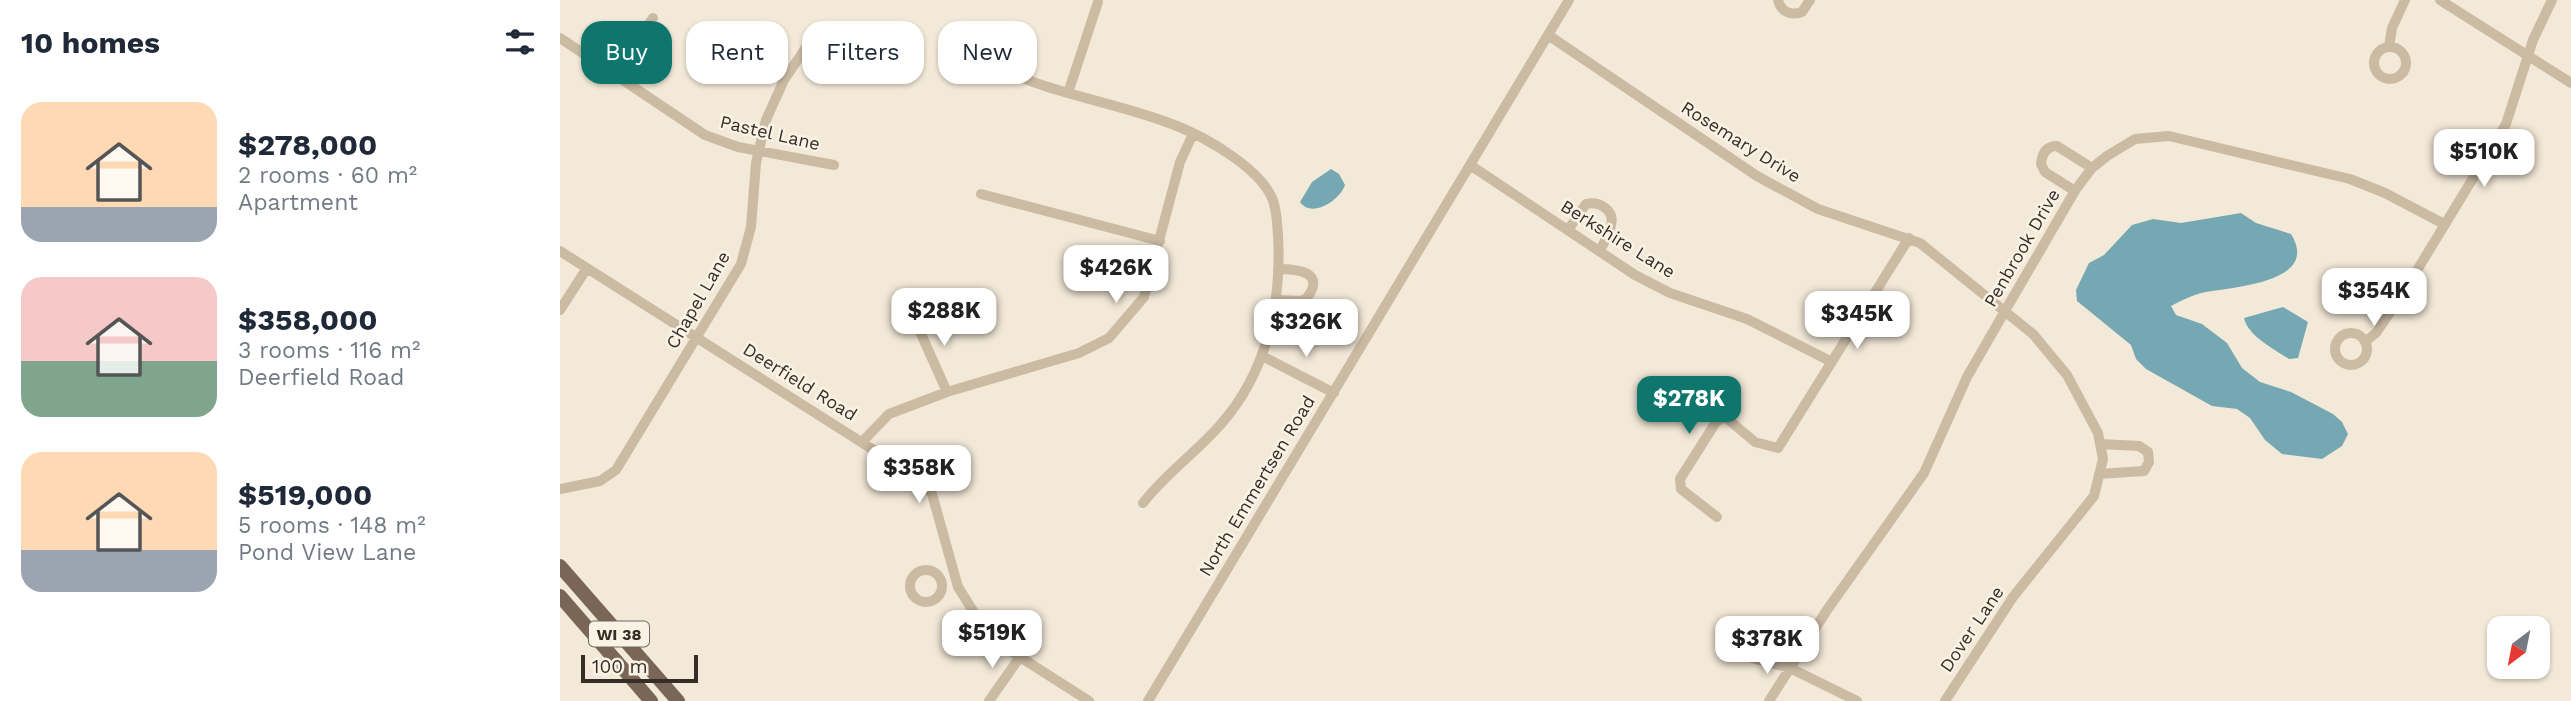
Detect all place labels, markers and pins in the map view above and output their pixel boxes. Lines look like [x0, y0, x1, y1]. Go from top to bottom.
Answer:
pin: $510K [2435, 130, 2533, 189]
pin: $426K [1067, 246, 1165, 305]
pin: $354K [2325, 268, 2423, 328]
pin: $288K [895, 288, 993, 348]
pin: $345K [1808, 292, 1906, 351]
pin: $326K [1257, 300, 1355, 359]
pin: $278K [1640, 376, 1738, 436]
pin: $358K [870, 446, 968, 505]
pin: $519K [943, 610, 1041, 670]
pin: $378K [1718, 616, 1816, 676]

